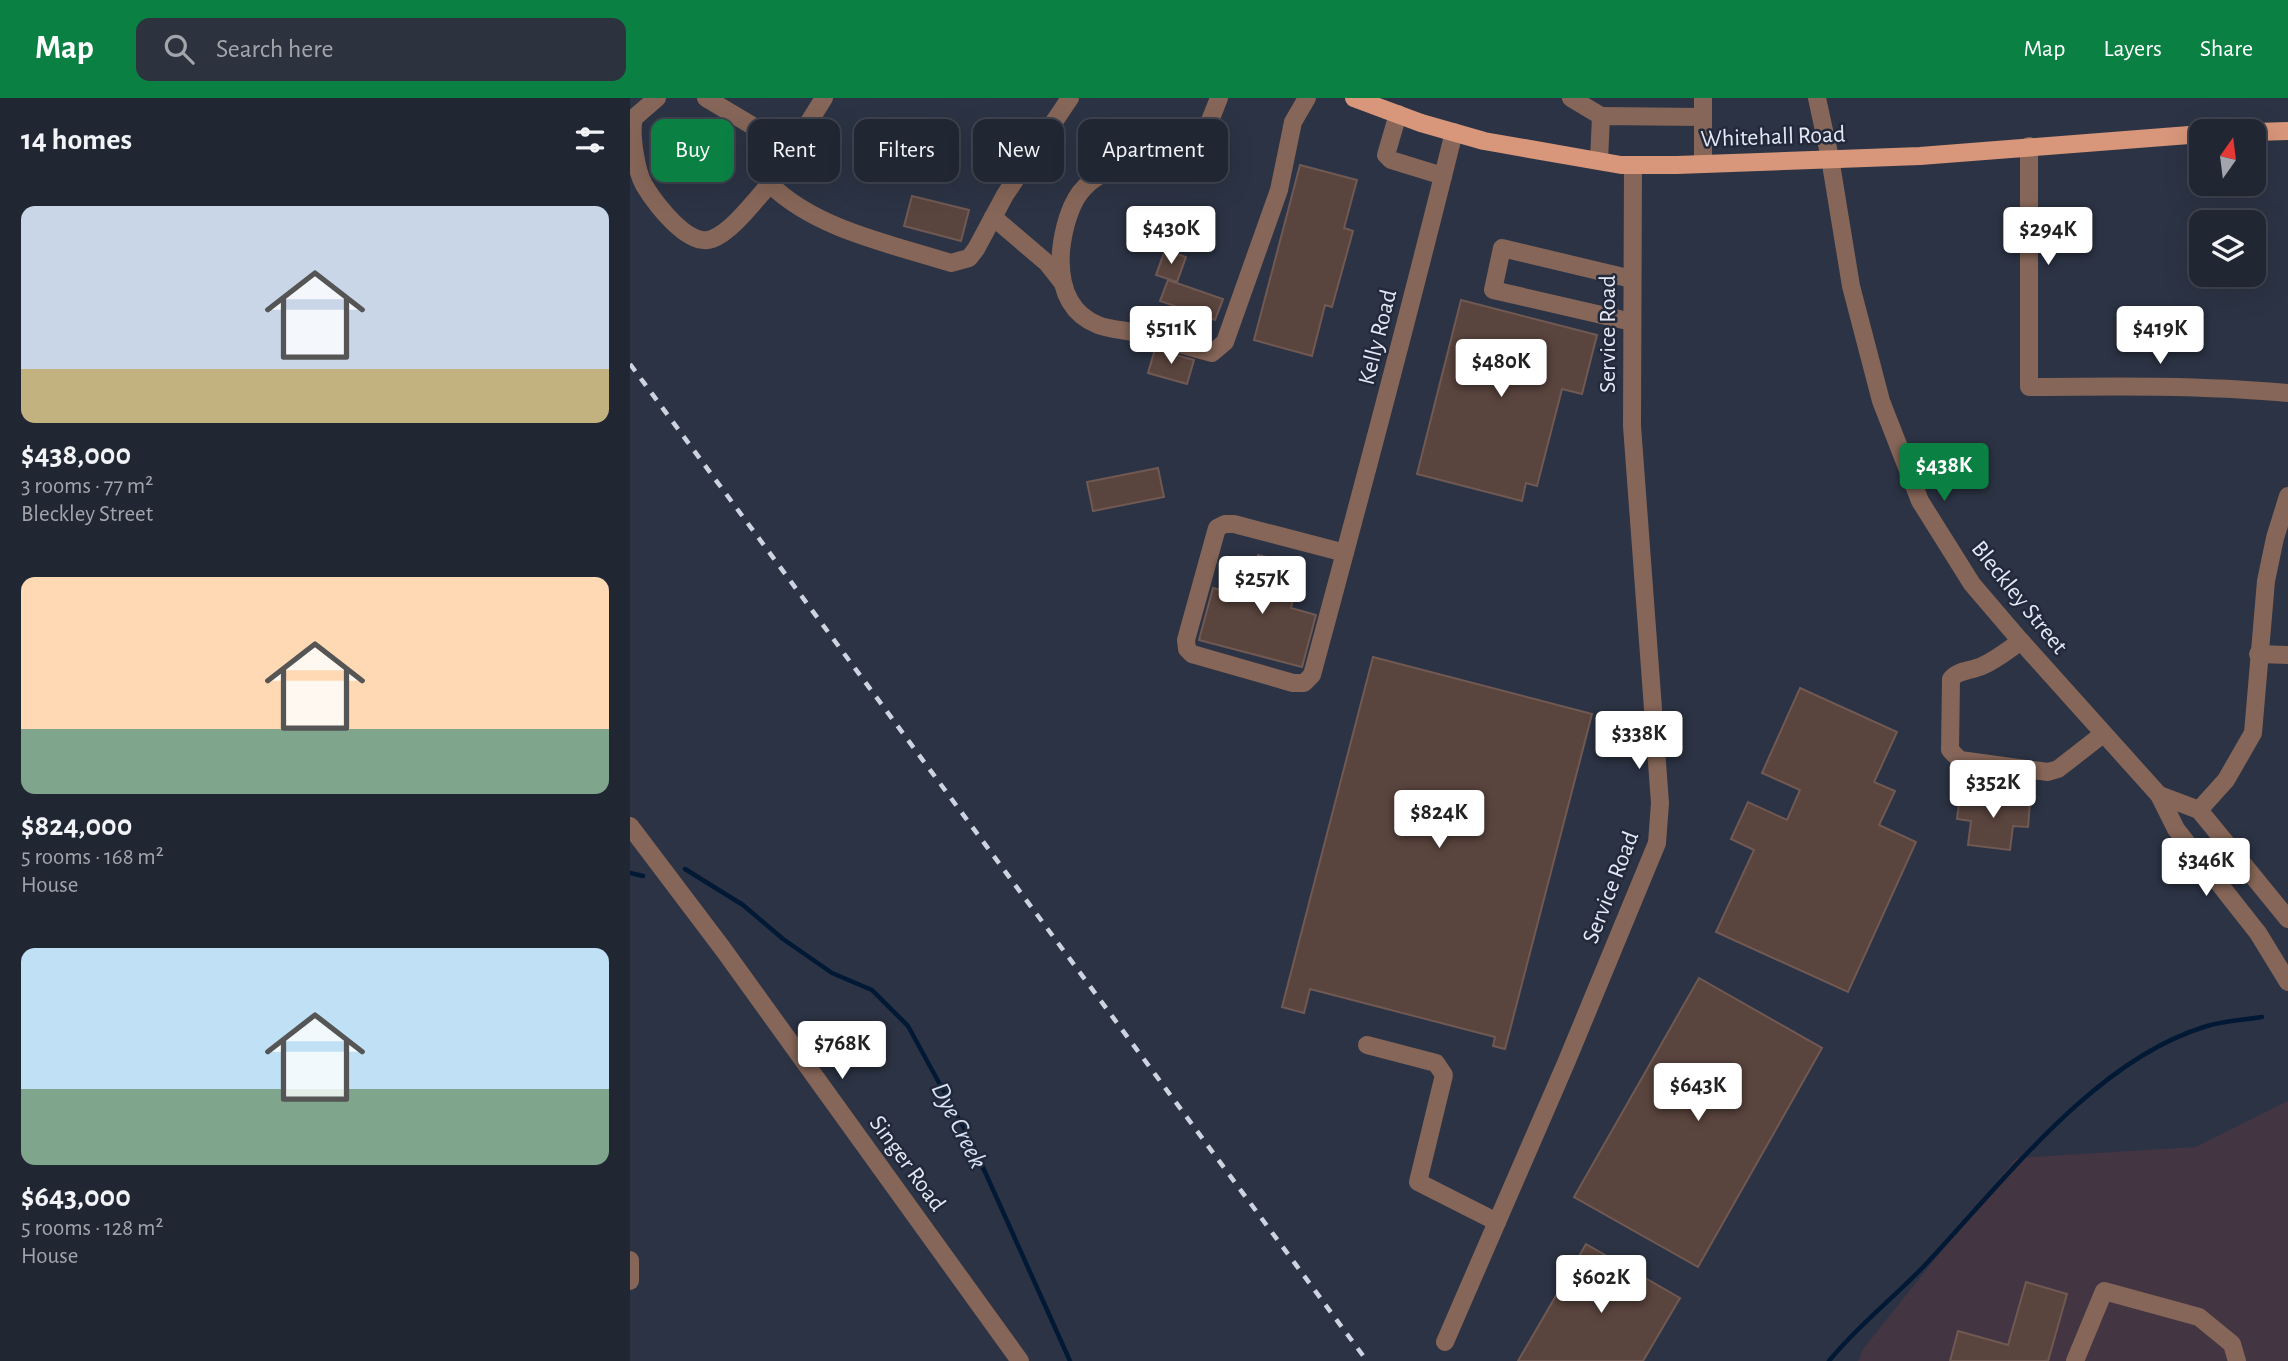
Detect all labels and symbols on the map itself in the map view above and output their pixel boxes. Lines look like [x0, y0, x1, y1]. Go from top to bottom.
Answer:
north arrow [2189, 119, 2266, 196]
street label: Whitehall Road [1700, 122, 1846, 152]
pin: $430K [1122, 206, 1220, 266]
pin: $294K [1999, 208, 2097, 267]
street label: Service Road [1596, 275, 1620, 393]
street label: Kelly Road [1355, 287, 1401, 387]
pin: $511K [1122, 306, 1220, 366]
pin: $419K [2111, 306, 2209, 366]
pin: $480K [1452, 340, 1550, 399]
pin: $438K [1895, 444, 1993, 503]
street label: Bleckley Street [1967, 537, 2072, 659]
pin: $257K [1213, 556, 1311, 616]
pin: $338K [1590, 712, 1688, 771]
pin: $352K [1944, 760, 2042, 820]
pin: $824K [1390, 790, 1488, 850]
street label: Service Road [1579, 828, 1643, 947]
pin: $346K [2157, 838, 2255, 898]
pin: $768K [793, 1021, 891, 1081]
pin: $643K [1649, 1063, 1747, 1123]
water label: Dye Creek [926, 1078, 992, 1173]
street label: Singer Road [865, 1111, 950, 1216]
pin: $602K [1552, 1256, 1650, 1315]

